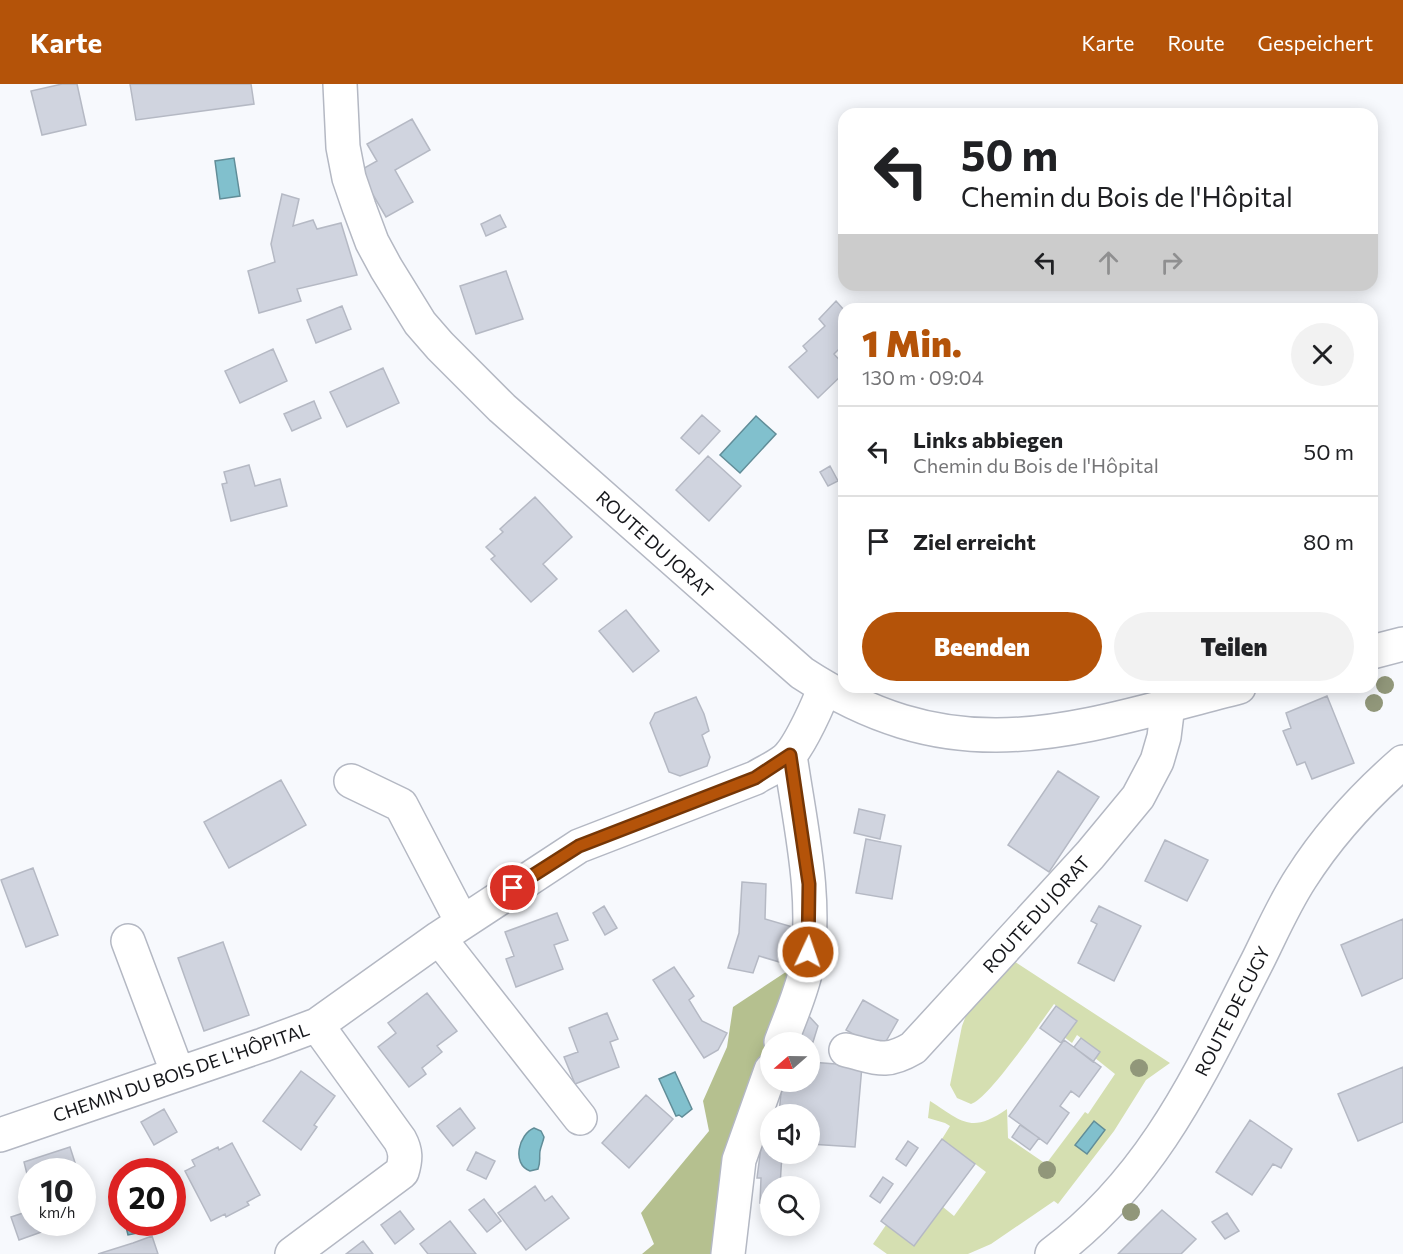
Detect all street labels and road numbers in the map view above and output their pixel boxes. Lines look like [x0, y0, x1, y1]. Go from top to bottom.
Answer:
street label: ROUTE DU JORAT [592, 486, 718, 602]
street label: ROUTE DU JORAT [978, 851, 1094, 977]
street label: ROUTE DE CUGY [1190, 942, 1274, 1080]
street label: CHEMIN DU BOIS DE L'HÔPITAL [50, 1018, 312, 1126]

